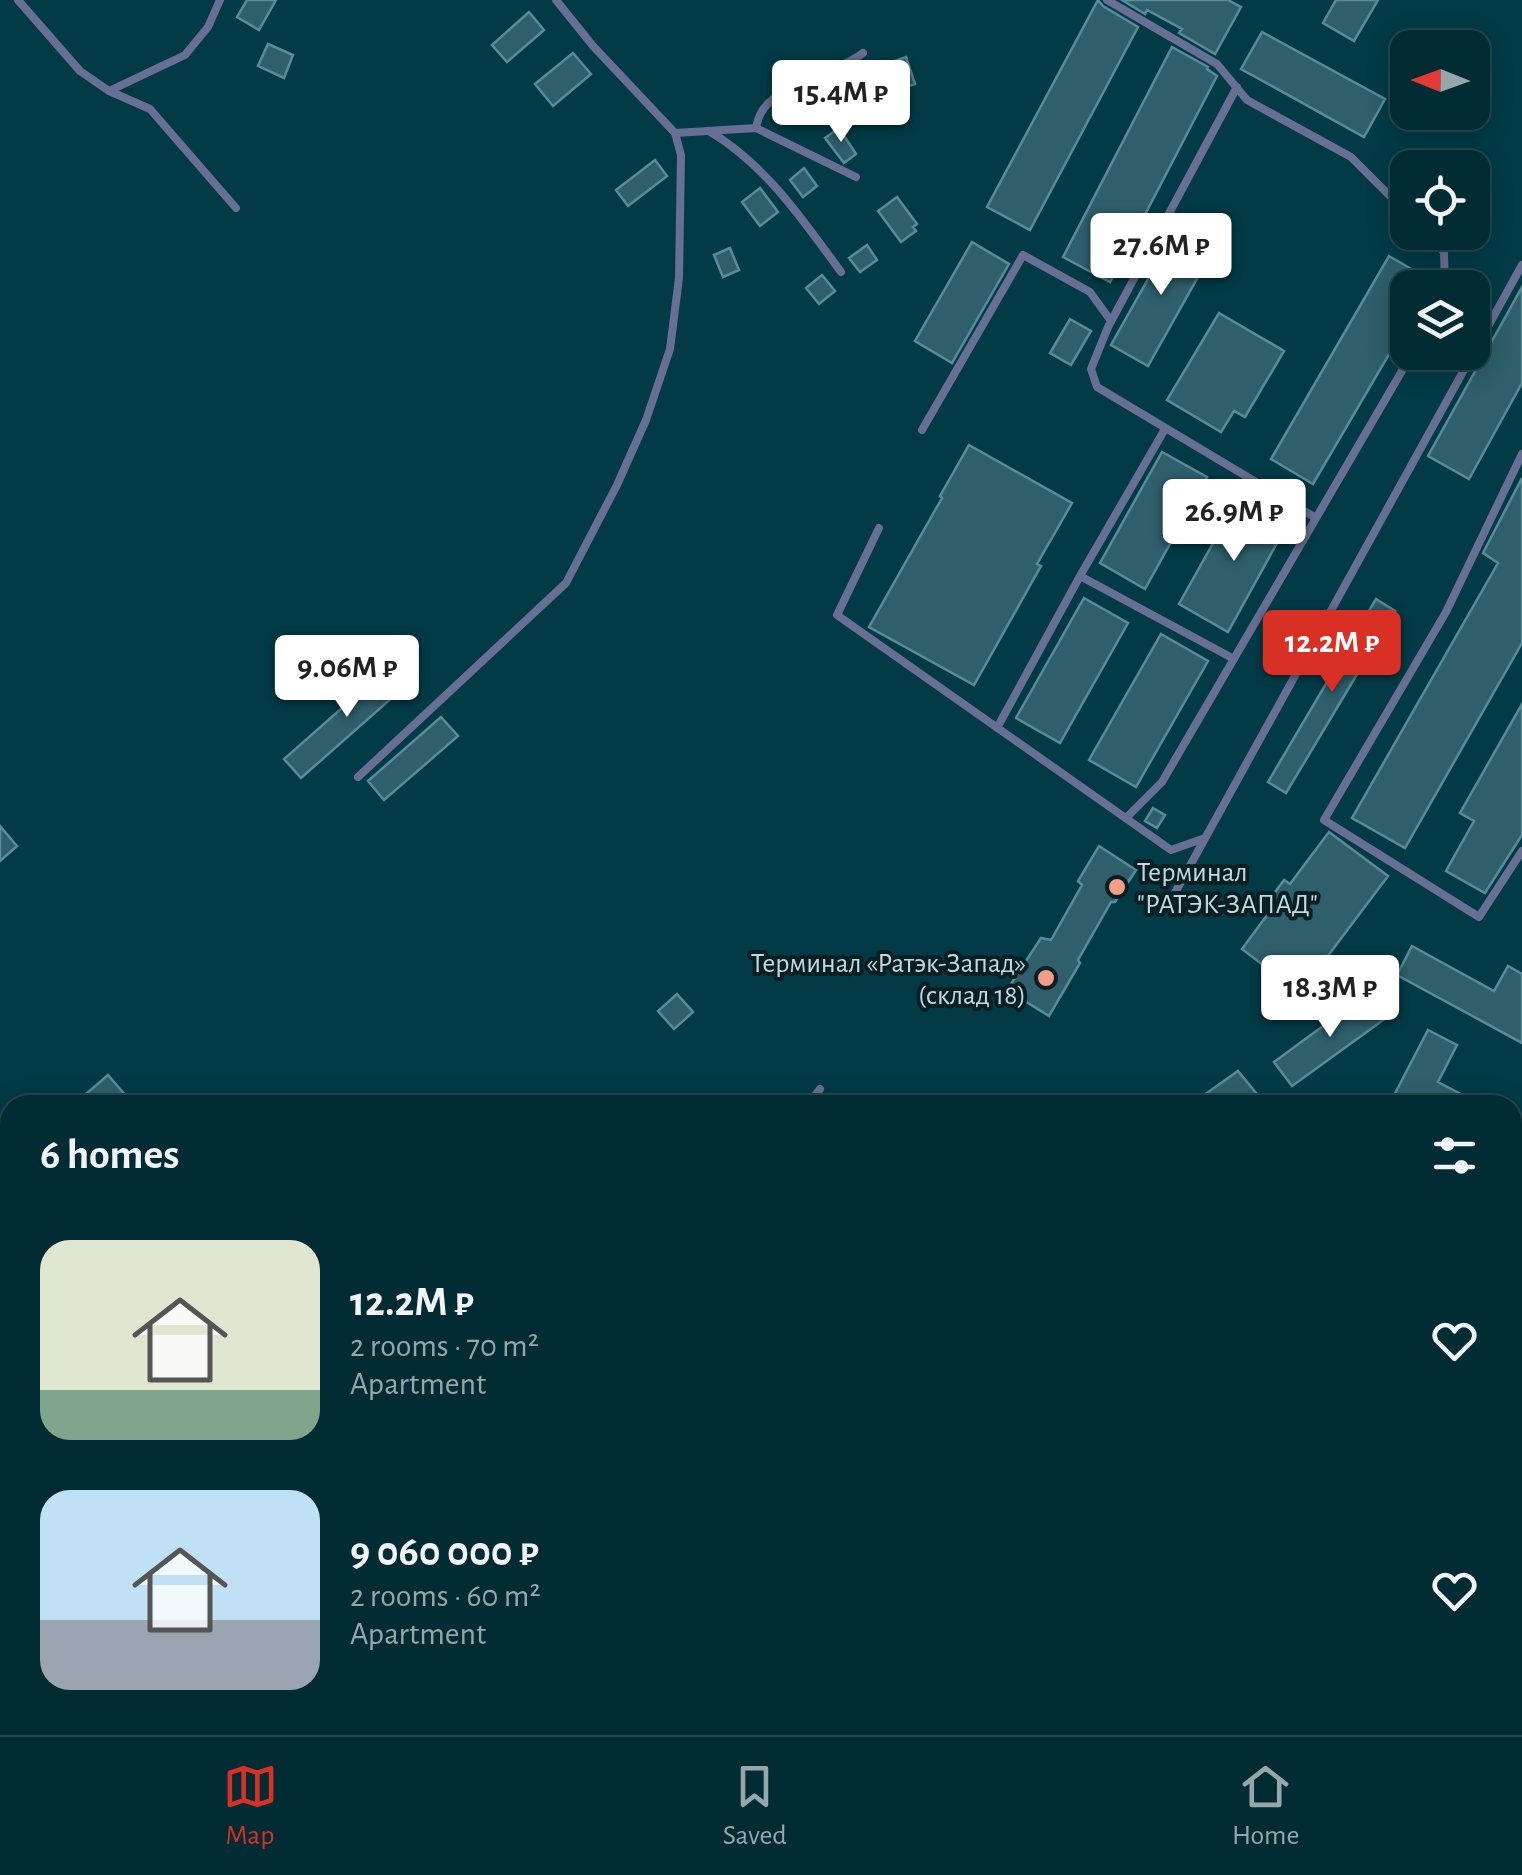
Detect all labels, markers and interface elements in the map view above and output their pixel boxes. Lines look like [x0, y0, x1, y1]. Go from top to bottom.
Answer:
north arrow [1390, 30, 1490, 130]
map controls [1390, 30, 1490, 370]
pin: 15.4M ₽ [749, 60, 933, 145]
text: 15.4M ₽ [794, 76, 888, 108]
button: locate [1390, 150, 1490, 250]
pin: 27.6M ₽ [1069, 213, 1253, 298]
text: 27.6M ₽ [1113, 229, 1210, 261]
button: layers [1390, 270, 1490, 370]
pin: 26.9M ₽ [1142, 479, 1326, 564]
text: 26.9M ₽ [1185, 495, 1283, 527]
pin: 12.2M ₽ [1240, 610, 1424, 695]
text: 12.2M ₽ [1285, 626, 1379, 658]
pin: 9.06M ₽ [255, 635, 439, 720]
text: 9.06M ₽ [297, 651, 397, 683]
place label: Терминал "РАТЭК-ЗАПАД" [1137, 859, 1318, 919]
marker: Терминал "РАТЭК-ЗАПАД" [1106, 876, 1128, 898]
place label: Терминал «Ратэк-Запад» (склад 18) [751, 950, 1026, 1010]
pin: 18.3M ₽ [1238, 955, 1422, 1040]
marker: Терминал «Ратэк-Запад» (склад 18) [1035, 967, 1057, 989]
text: 18.3M ₽ [1283, 971, 1377, 1003]
icon: filters [1427, 1128, 1482, 1183]
text: 6 homes [40, 1134, 179, 1176]
icon: home [120, 1280, 240, 1400]
text: 12.2M ₽ [350, 1281, 474, 1323]
icon: heart [1427, 1313, 1482, 1368]
text: 2 rooms · 70 m² [350, 1330, 539, 1362]
text: Apartment [350, 1368, 486, 1400]
icon: home [120, 1530, 240, 1650]
text: 9 060 000 ₽ [350, 1531, 539, 1573]
icon: heart [1427, 1563, 1482, 1618]
text: 2 rooms · 60 m² [350, 1580, 541, 1612]
text: Apartment [350, 1618, 486, 1650]
tab: Map [223, 1759, 278, 1853]
tab: Saved [723, 1759, 787, 1853]
tab: Home [1232, 1759, 1299, 1853]

